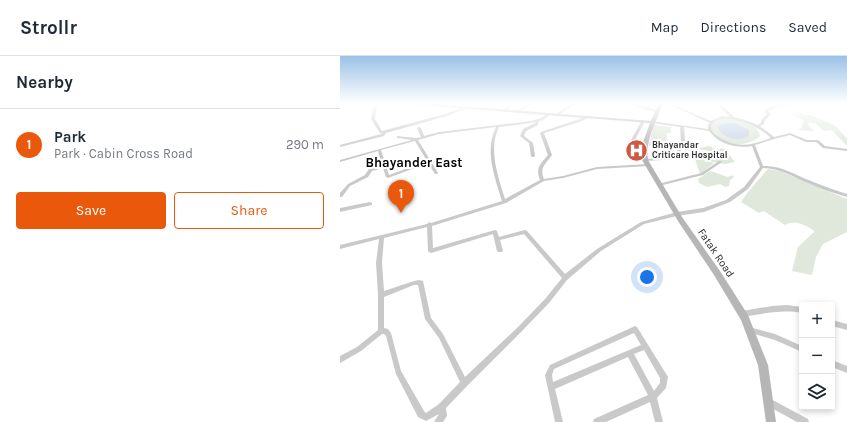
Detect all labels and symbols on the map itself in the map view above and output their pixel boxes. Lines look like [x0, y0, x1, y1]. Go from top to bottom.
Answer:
hospital icon: Bhayandar Criticare Hospital [624, 137, 650, 163]
place label: Bhayandar Criticare Hospital [652, 140, 728, 160]
district label: Bhayander East [366, 155, 462, 170]
pin: 1 [388, 180, 414, 213]
street label: Fatak Road [695, 226, 737, 280]
your location [637, 267, 657, 287]

